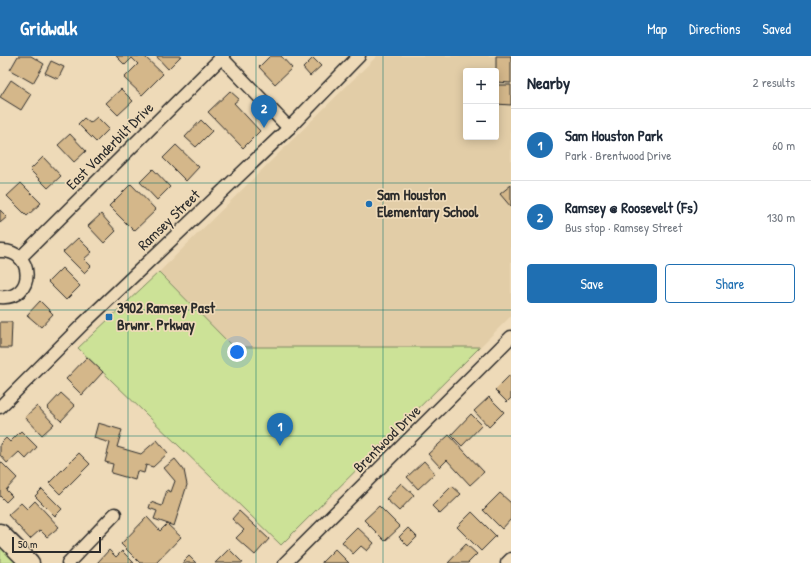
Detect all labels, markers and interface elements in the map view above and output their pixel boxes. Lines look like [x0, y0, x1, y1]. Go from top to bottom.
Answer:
text: Gridwalk [20, 15, 77, 41]
text: Map [647, 19, 667, 38]
text: Directions [689, 19, 740, 38]
text: Saved [762, 19, 791, 38]
map controls [463, 68, 499, 140]
button: + [463, 68, 499, 104]
text: Nearby [527, 71, 570, 94]
text: 2 results [753, 73, 795, 91]
pin: 2 [251, 95, 277, 128]
street label: East Vanderbilt Drive [61, 97, 158, 194]
button: − [463, 104, 499, 140]
text: Sam Houston Park [565, 125, 663, 146]
text: 1 [538, 136, 542, 154]
text: 60 m [772, 136, 795, 154]
text: Park · Brentwood Drive [565, 146, 671, 164]
street label: Ramsey Street [133, 184, 205, 255]
place label: Sam Houston Elementary School [377, 184, 479, 223]
text: Ramsey @ Roosevelt (Fs) [565, 197, 698, 218]
marker: Sam Houston Elementary School [364, 199, 374, 209]
text: 2 [537, 208, 543, 226]
text: 130 m [767, 208, 795, 226]
text: Bus stop · Ramsey Street [565, 218, 682, 236]
button: Save [527, 264, 657, 303]
button: Share [665, 264, 795, 303]
place label: 3902 Ramsey Past Brwnr. Prkway [117, 297, 216, 336]
marker: 3902 Ramsey Past Brwnr. Prkway [104, 312, 114, 322]
your location [227, 342, 247, 362]
street label: Brentwood Drive [348, 400, 425, 477]
pin: 1 [267, 413, 293, 446]
scale bar [12, 535, 101, 554]
text: 50 m [18, 537, 38, 551]

